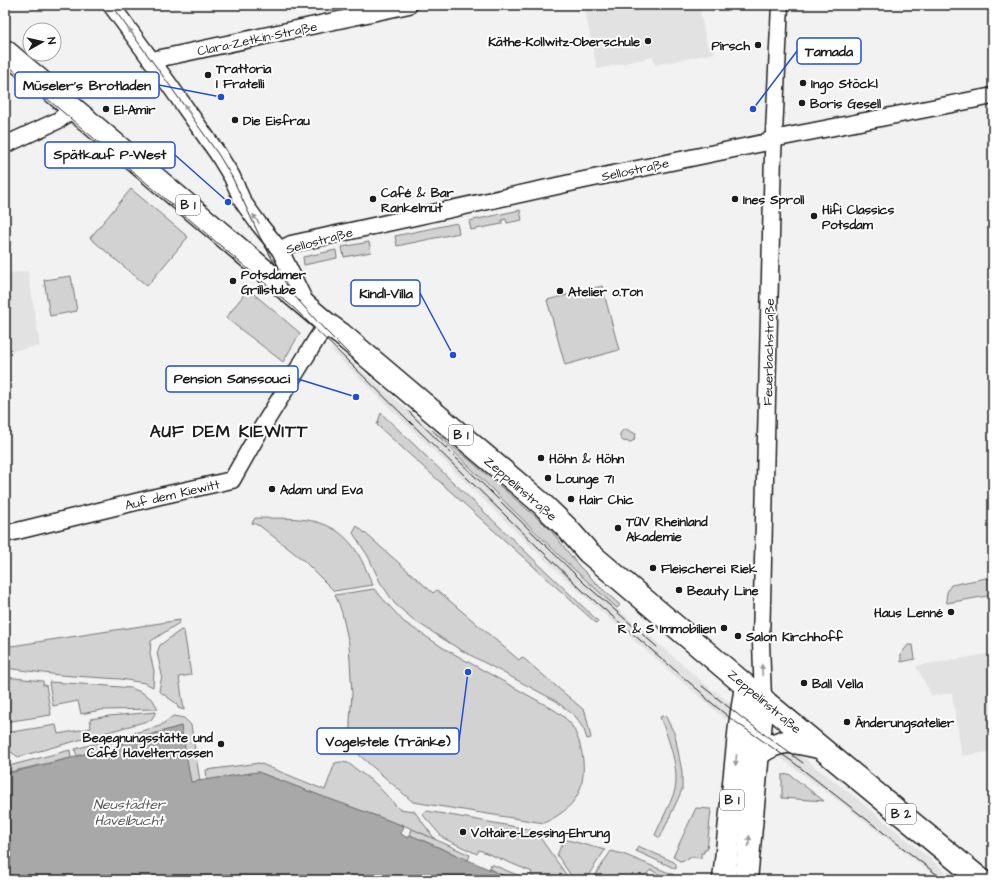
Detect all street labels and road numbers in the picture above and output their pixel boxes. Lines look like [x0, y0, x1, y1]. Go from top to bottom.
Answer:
street label: Clara-Zetkin-Straße [196, 17, 319, 60]
street label: Sellostraße [600, 154, 671, 186]
road number: B 1 [176, 195, 200, 215]
street label: Sellostraße [284, 223, 355, 259]
street label: Feuerbachstraße [759, 298, 779, 406]
road number: B 1 [449, 425, 473, 445]
street label: Zeppelinstraße [480, 452, 561, 525]
street label: Auf dem Kiewitt [123, 475, 222, 515]
street label: Zeppelinstraße [724, 666, 805, 738]
road number: B 1 [720, 790, 744, 810]
road number: B 2 [886, 804, 916, 824]

